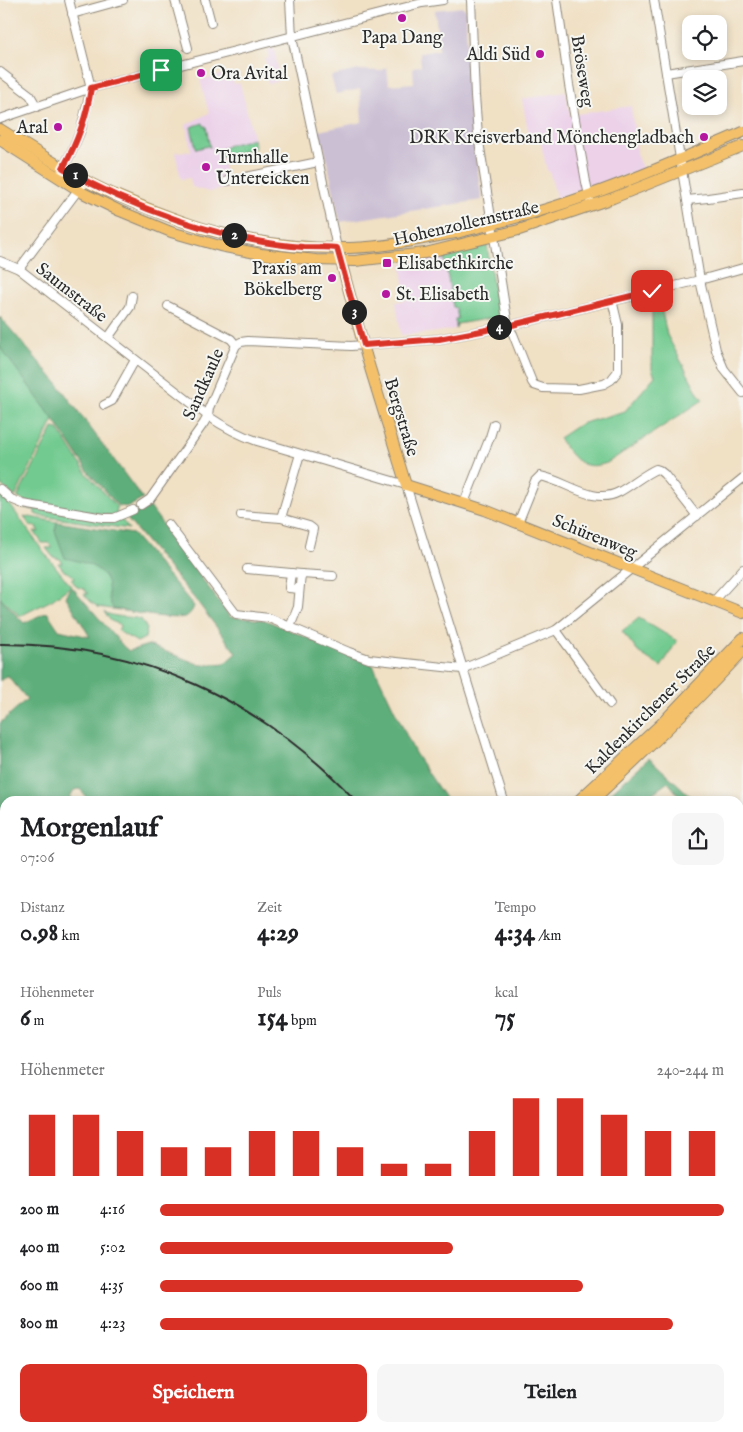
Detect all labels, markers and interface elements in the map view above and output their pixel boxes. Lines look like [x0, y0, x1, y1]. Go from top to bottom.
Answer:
marker: Papa Dang [396, 12, 408, 24]
map controls [682, 15, 727, 115]
button: locate [682, 15, 727, 60]
place label: Papa Dang [361, 27, 443, 50]
street label: Bröseweg [564, 34, 599, 109]
place label: Aldi Süd [465, 44, 530, 67]
marker: Aldi Süd [534, 48, 546, 60]
pin [140, 49, 182, 91]
icon: arrive [147, 56, 175, 84]
place label: Ora Avital [211, 63, 288, 86]
marker: Ora Avital [195, 67, 207, 79]
button: layers [682, 70, 727, 115]
place label: Aral [16, 117, 48, 140]
marker: Aral [52, 121, 64, 133]
place label: DRK Kreisverband Mönchengladbach [409, 127, 694, 150]
marker: DRK Kreisverband Mönchengladbach [698, 131, 710, 143]
place label: Turnhalle Untereicken [216, 147, 310, 191]
marker: Turnhalle Untereicken [200, 161, 212, 173]
pin: 1 [62, 162, 88, 188]
text: 1 [73, 166, 78, 184]
street label: Hohenzollernstraße [391, 197, 541, 252]
pin: 2 [222, 222, 246, 248]
text: 2 [231, 226, 238, 244]
place label: Elisabethkirche [397, 253, 514, 276]
marker: Elisabethkirche [381, 257, 393, 269]
street label: Saumstraße [31, 258, 112, 328]
place label: Praxis am Bökelberg [244, 258, 322, 302]
pin [631, 270, 673, 312]
marker: Praxis am Bökelberg [326, 272, 338, 284]
icon: check [638, 277, 666, 305]
place label: St. Elisabeth [396, 284, 490, 307]
marker: St. Elisabeth [380, 288, 392, 300]
pin: 3 [342, 300, 366, 324]
text: 3 [352, 303, 357, 321]
pin: 4 [486, 314, 512, 340]
text: 4 [496, 318, 503, 336]
street label: Sandkaule [178, 345, 230, 424]
street label: Bergstraße [378, 375, 423, 460]
street label: Schürenweg [549, 510, 641, 565]
street label: Kaldenkirchener Straße [581, 640, 721, 780]
text: Morgenlauf [20, 811, 159, 846]
button: share [672, 813, 724, 865]
text: 07:06 [20, 848, 54, 868]
text: Distanz [20, 899, 65, 917]
text: Zeit [257, 899, 282, 917]
text: Tempo [495, 899, 536, 917]
text: 0.98 [20, 917, 58, 949]
text: 4:29 [257, 917, 299, 949]
text: 4:34 [495, 917, 535, 949]
text: km [58, 927, 80, 945]
text: /km [535, 927, 561, 945]
text: Höhenmeter [20, 984, 94, 1002]
text: Puls [257, 984, 281, 1002]
text: kcal [495, 984, 518, 1002]
text: 6 [20, 1002, 31, 1034]
text: 154 [257, 1002, 288, 1034]
text: 75 [495, 1002, 515, 1034]
text: m [31, 1012, 44, 1030]
text: bpm [288, 1012, 317, 1030]
text: Höhenmeter [20, 1061, 105, 1081]
text: 240–244 m [656, 1061, 724, 1081]
text: 200 m [20, 1200, 59, 1220]
text: 4:16 [100, 1200, 125, 1220]
text: 400 m [20, 1238, 59, 1258]
text: 5:02 [100, 1238, 125, 1258]
text: 600 m [20, 1276, 58, 1296]
text: 4:35 [100, 1276, 124, 1296]
text: 800 m [20, 1314, 58, 1334]
text: 4:23 [100, 1314, 126, 1334]
button: Speichern [20, 1364, 367, 1422]
button: Teilen [377, 1364, 724, 1422]

